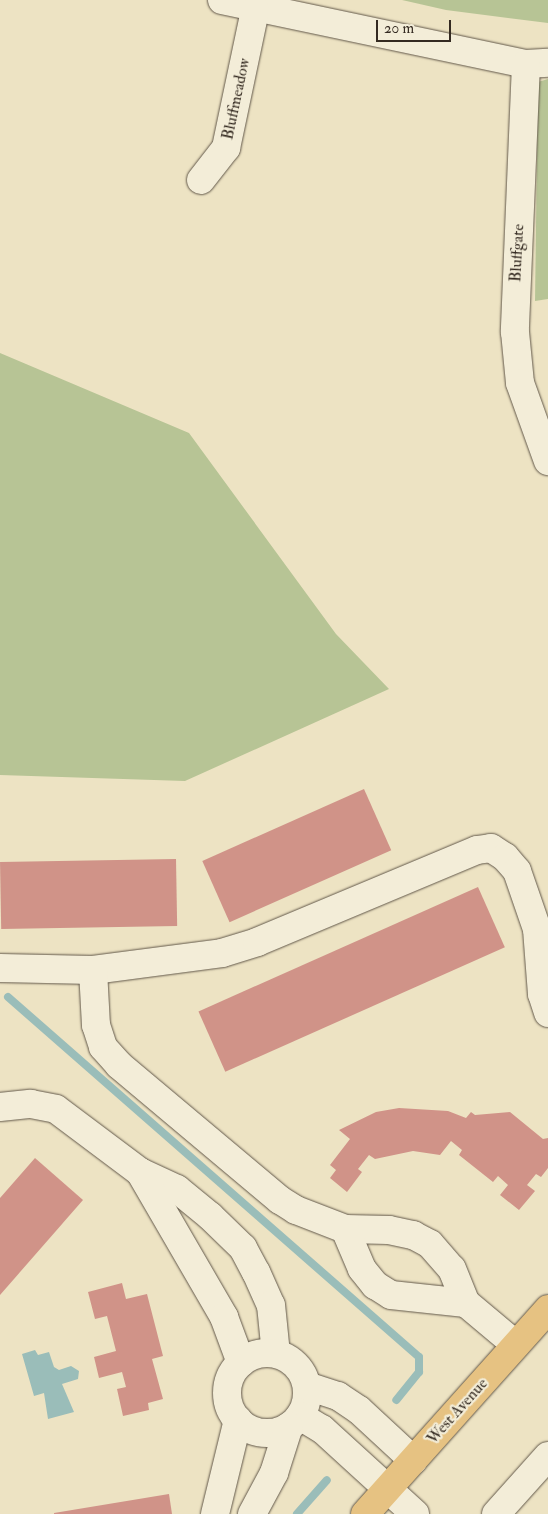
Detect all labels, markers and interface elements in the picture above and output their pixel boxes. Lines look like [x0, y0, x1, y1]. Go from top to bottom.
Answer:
scale bar [378, 10, 453, 42]
text: 20 m [384, 19, 414, 38]
street label: Bluffmeadow [218, 56, 254, 142]
street label: Bluffgate [506, 223, 528, 283]
street label: West Avenue [422, 1374, 492, 1448]

